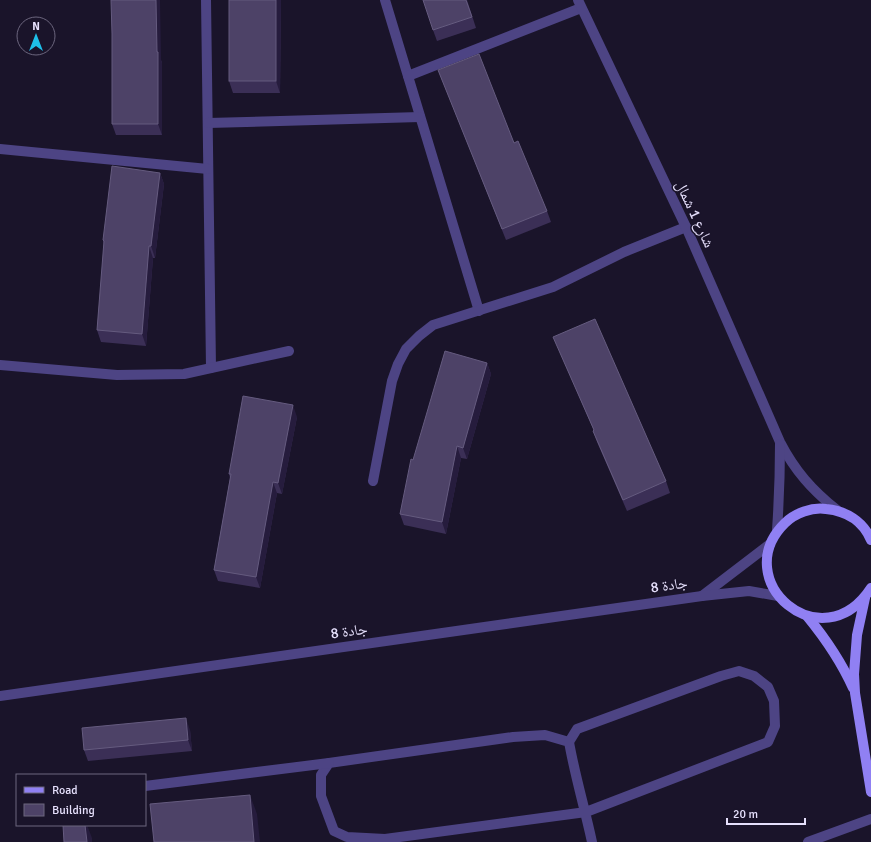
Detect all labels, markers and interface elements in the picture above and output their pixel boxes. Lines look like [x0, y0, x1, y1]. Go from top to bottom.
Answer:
north arrow [16, 16, 56, 56]
text: N [32, 20, 40, 33]
street label: شارع 1 شمال [671, 178, 718, 251]
street label: جادة 8 [649, 573, 689, 596]
street label: جادة 8 [329, 619, 369, 642]
legend [16, 774, 146, 826]
text: Road [52, 783, 78, 798]
scale bar [727, 800, 805, 826]
text: Building [52, 803, 95, 818]
text: 20 m [733, 807, 758, 822]

